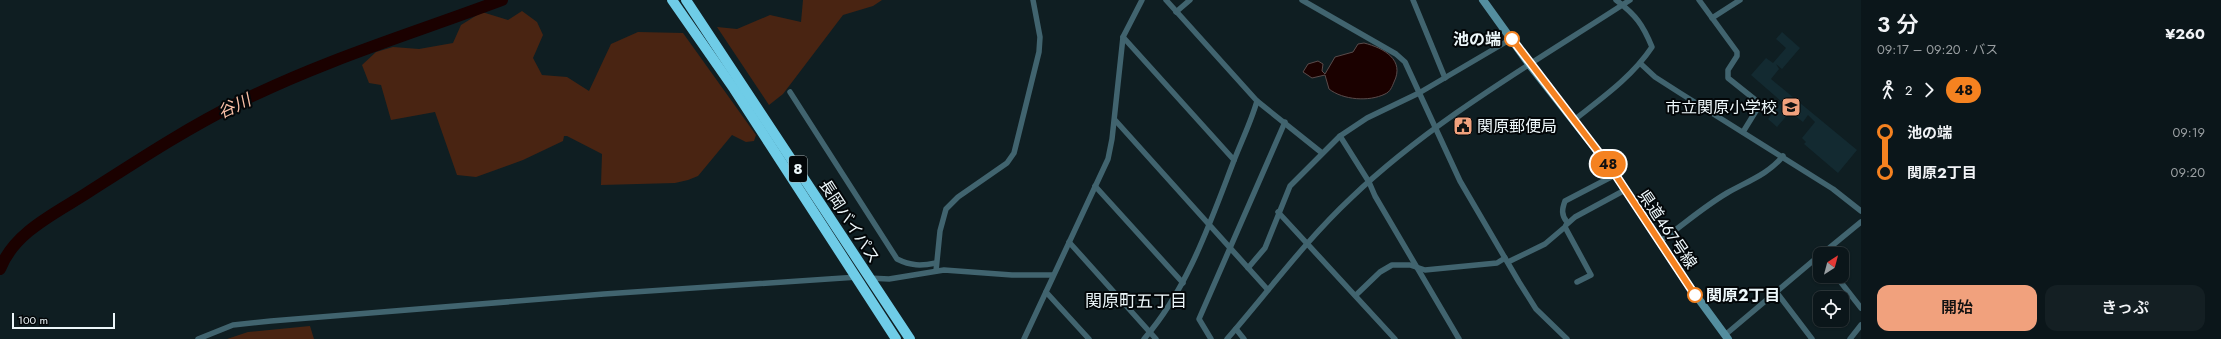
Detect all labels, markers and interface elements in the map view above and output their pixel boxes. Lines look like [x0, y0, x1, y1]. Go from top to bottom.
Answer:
text: 3 分 [1877, 8, 1919, 40]
text: ¥260 [2165, 23, 2205, 45]
place label: 池の端 [1453, 28, 1501, 51]
marker: 池の端 [1504, 31, 1520, 47]
text: 09:17 – 09:20 · バス [1877, 40, 1998, 59]
icon: walk [1877, 79, 1899, 101]
icon: forward [1918, 79, 1940, 101]
text: 48 [1954, 80, 1973, 100]
text: 2 [1905, 81, 1912, 100]
water label: 谷川 [213, 87, 256, 124]
place label: 市立関原小学校 [1665, 96, 1777, 119]
school or university icon: 市立関原小学校 [1780, 96, 1802, 118]
public building icon: 関原郵便局 [1452, 115, 1474, 137]
place label: 関原郵便局 [1477, 115, 1557, 138]
text: 池の端 [1907, 122, 1952, 144]
text: 09:19 [2172, 123, 2205, 142]
line badge: 48 [1590, 151, 1626, 177]
text: 48 [1599, 154, 1617, 174]
road number: 8 [789, 156, 807, 182]
text: 関原2丁目 [1907, 162, 1977, 184]
text: 09:20 [2171, 163, 2205, 182]
street label: 長岡バイパス [814, 175, 885, 268]
street label: 県道467号線 [1633, 185, 1703, 273]
north arrow [1813, 247, 1849, 283]
map controls [1813, 247, 1849, 327]
place label: 関原2丁目 [1706, 284, 1781, 307]
button: 開始 [1877, 285, 2037, 331]
button: きっぷ [2045, 285, 2205, 331]
marker: 関原2丁目 [1687, 287, 1703, 303]
district label: 関原町五丁目 [1085, 289, 1187, 313]
button: locate [1813, 291, 1849, 327]
scale bar [12, 311, 115, 330]
text: 100 m [18, 312, 48, 328]

